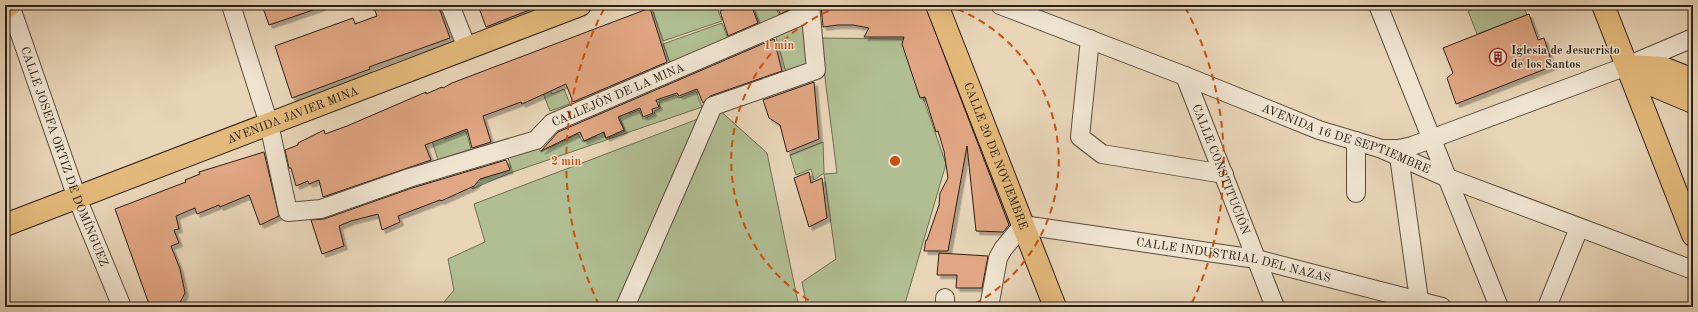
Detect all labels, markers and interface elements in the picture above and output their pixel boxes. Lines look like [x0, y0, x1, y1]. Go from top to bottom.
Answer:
text: 1 min [764, 40, 794, 52]
street label: CALLE JOSEFA ORTIZ DE DOMÍNGUEZ [18, 45, 110, 269]
place label: Iglesia de Jesucristo de los Santos [1511, 45, 1620, 71]
building icon: Iglesia de Jesucristo de los Santos [1488, 47, 1508, 67]
street label: CALLEJÓN DE LA MINA [550, 62, 686, 129]
street label: CALLE 20 DE NOVIEMBRE [961, 81, 1029, 232]
street label: AVENIDA JAVIER MINA [226, 85, 360, 146]
street label: CALLE CONSTITUCIÓN [1190, 103, 1252, 236]
street label: AVENIDA 16 DE SEPTIEMBRE [1260, 103, 1432, 176]
centre of rings [888, 154, 902, 168]
text: 2 min [551, 156, 581, 168]
street label: CALLE INDUSTRIAL DEL NAZAS [1135, 237, 1332, 285]

